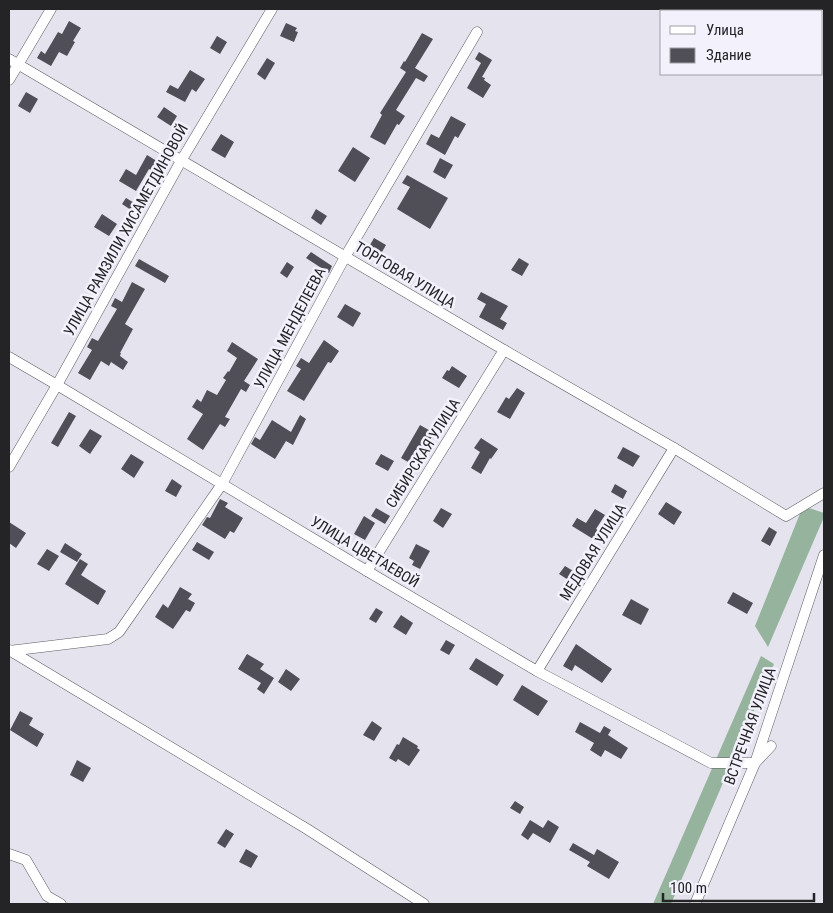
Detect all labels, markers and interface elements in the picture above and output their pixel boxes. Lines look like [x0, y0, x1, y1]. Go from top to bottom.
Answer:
legend [660, 10, 823, 75]
text: Улица [706, 21, 744, 39]
text: Здание [706, 46, 751, 64]
street label: УЛИЦА РАМЗИЛИ ХИСАМЕТДИНОВОЙ [60, 121, 192, 339]
street label: ТОРГОВАЯ УЛИЦА [351, 238, 459, 312]
street label: УЛИЦА МЕНДЕЛЕЕВА [250, 264, 330, 392]
street label: СИБИРСКАЯ УЛИЦА [382, 395, 464, 511]
street label: МЕДОВАЯ УЛИЦА [556, 500, 630, 604]
street label: УЛИЦА ЦВЕТАЕВОЙ [307, 513, 423, 591]
street label: ВСТРЕЧНАЯ УЛИЦА [720, 664, 780, 787]
scale bar [663, 870, 814, 902]
text: 100 m [670, 879, 707, 897]

